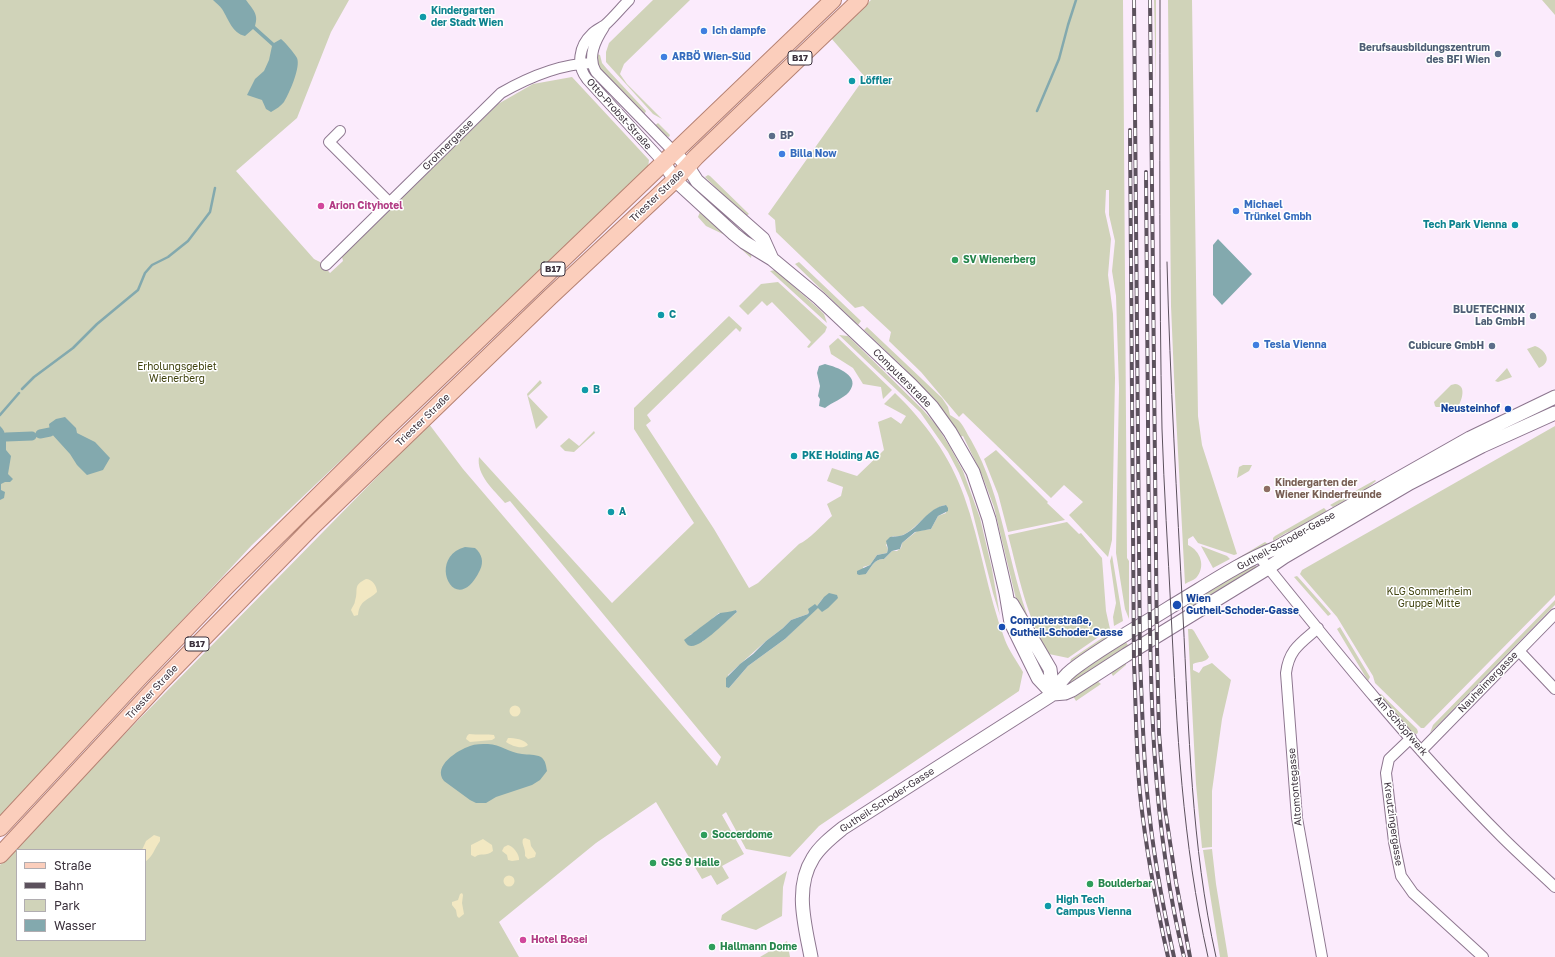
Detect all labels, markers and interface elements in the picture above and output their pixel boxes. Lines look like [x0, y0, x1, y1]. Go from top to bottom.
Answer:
place label: Kindergarten der Stadt Wien [431, 5, 503, 28]
marker: Kindergarten der Stadt Wien [418, 12, 428, 22]
place label: Ich dampfe [712, 25, 766, 37]
marker: Ich dampfe [699, 26, 709, 36]
place label: Berufsausbildungszentrum des BFI Wien [1359, 42, 1490, 66]
marker: Berufsausbildungszentrum des BFI Wien [1493, 49, 1503, 59]
place label: ARBÖ Wien-Süd [672, 51, 751, 63]
road number: B17 [788, 51, 812, 65]
marker: ARBÖ Wien-Süd [659, 52, 669, 62]
place label: Löffler [860, 75, 892, 87]
street label: Otto-Probst-Straße [584, 76, 654, 152]
marker: Löffler [847, 76, 857, 86]
street label: Grohnergasse [420, 117, 476, 173]
place label: BP [780, 130, 794, 142]
marker: BP [767, 131, 777, 141]
place label: Billa Now [790, 148, 837, 160]
marker: Billa Now [777, 149, 787, 159]
street label: Triester Straße [628, 167, 686, 225]
place label: Michael Trünkel Gmbh [1244, 199, 1312, 222]
place label: Arion Cityhotel [329, 200, 402, 212]
marker: Arion Cityhotel [316, 201, 326, 211]
marker: Michael Trünkel Gmbh [1231, 206, 1241, 216]
place label: Tech Park Vienna [1423, 219, 1507, 231]
marker: Tech Park Vienna [1510, 220, 1520, 230]
place label: SV Wienerberg [963, 254, 1036, 266]
marker: SV Wienerberg [950, 255, 960, 265]
road number: B17 [541, 262, 565, 276]
place label: BLUETECHNIX Lab GmbH [1453, 304, 1525, 328]
place label: C [669, 309, 676, 321]
marker: C [656, 310, 666, 320]
marker: BLUETECHNIX Lab GmbH [1528, 311, 1538, 321]
place label: Tesla Vienna [1264, 339, 1326, 351]
marker: Tesla Vienna [1251, 340, 1261, 350]
place label: Cubicure GmbH [1408, 340, 1484, 352]
marker: Cubicure GmbH [1487, 341, 1497, 351]
street label: Computerstraße [870, 346, 934, 410]
park label: Erholungsgebiet Wienerberg [137, 361, 217, 384]
place label: B [593, 384, 600, 396]
marker: B [580, 385, 590, 395]
street label: Triester Straße [394, 391, 452, 449]
place label: Neusteinhof [1441, 403, 1500, 415]
marker: Neusteinhof [1503, 404, 1513, 414]
place label: PKE Holding AG [802, 450, 879, 462]
marker: PKE Holding AG [789, 451, 799, 461]
place label: Kindergarten der Wiener Kinderfreunde [1275, 477, 1382, 500]
marker: Kindergarten der Wiener Kinderfreunde [1262, 484, 1272, 494]
place label: A [619, 506, 626, 518]
marker: A [606, 507, 616, 517]
street label: Gutheil-Schoder-Gasse [1235, 509, 1337, 573]
park label: KLG Sommerheim Gruppe Mitte [1386, 586, 1472, 610]
place label: Wien Gutheil-Schoder-Gasse [1186, 593, 1299, 616]
marker: Wien Gutheil-Schoder-Gasse [1171, 599, 1183, 611]
place label: Computerstraße, Gutheil-Schoder-Gasse [1010, 615, 1123, 638]
marker: Computerstraße, Gutheil-Schoder-Gasse [997, 622, 1007, 632]
road number: B17 [185, 637, 209, 651]
street label: Nauheimergasse [1456, 649, 1520, 715]
street label: Triester Straße [124, 662, 180, 722]
street label: Am Schöpfwerk [1372, 694, 1430, 758]
street label: Altomontegasse [1286, 747, 1304, 827]
street label: Gutheil-Schoder-Gasse [837, 765, 937, 835]
street label: Kreutzingergasse [1381, 781, 1405, 867]
place label: Soccerdome [712, 829, 773, 841]
marker: Soccerdome [699, 830, 709, 840]
legend [16, 849, 146, 941]
place label: GSG 9 Halle [661, 857, 720, 869]
text: Straße [54, 858, 92, 873]
marker: GSG 9 Halle [648, 858, 658, 868]
text: Bahn [54, 878, 84, 893]
place label: Boulderbar [1098, 878, 1152, 890]
marker: Boulderbar [1085, 879, 1095, 889]
place label: High Tech Campus Vienna [1056, 894, 1131, 918]
text: Park [54, 898, 80, 913]
marker: High Tech Campus Vienna [1043, 901, 1053, 911]
text: Wasser [54, 918, 96, 933]
place label: Hotel Bosei [531, 934, 588, 946]
marker: Hotel Bosei [518, 935, 528, 945]
place label: Hallmann Dome [720, 941, 797, 953]
marker: Hallmann Dome [707, 942, 717, 952]

